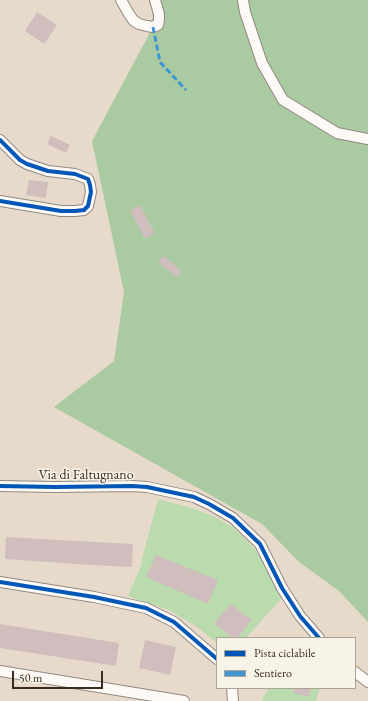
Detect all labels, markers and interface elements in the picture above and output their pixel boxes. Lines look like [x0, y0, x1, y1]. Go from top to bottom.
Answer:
street label: Via di Faltugnano [38, 467, 134, 483]
legend [216, 637, 356, 689]
text: Pista ciclabile [254, 645, 315, 661]
scale bar [14, 663, 105, 689]
text: Sentiero [254, 665, 292, 681]
text: 50 m [19, 670, 42, 686]

